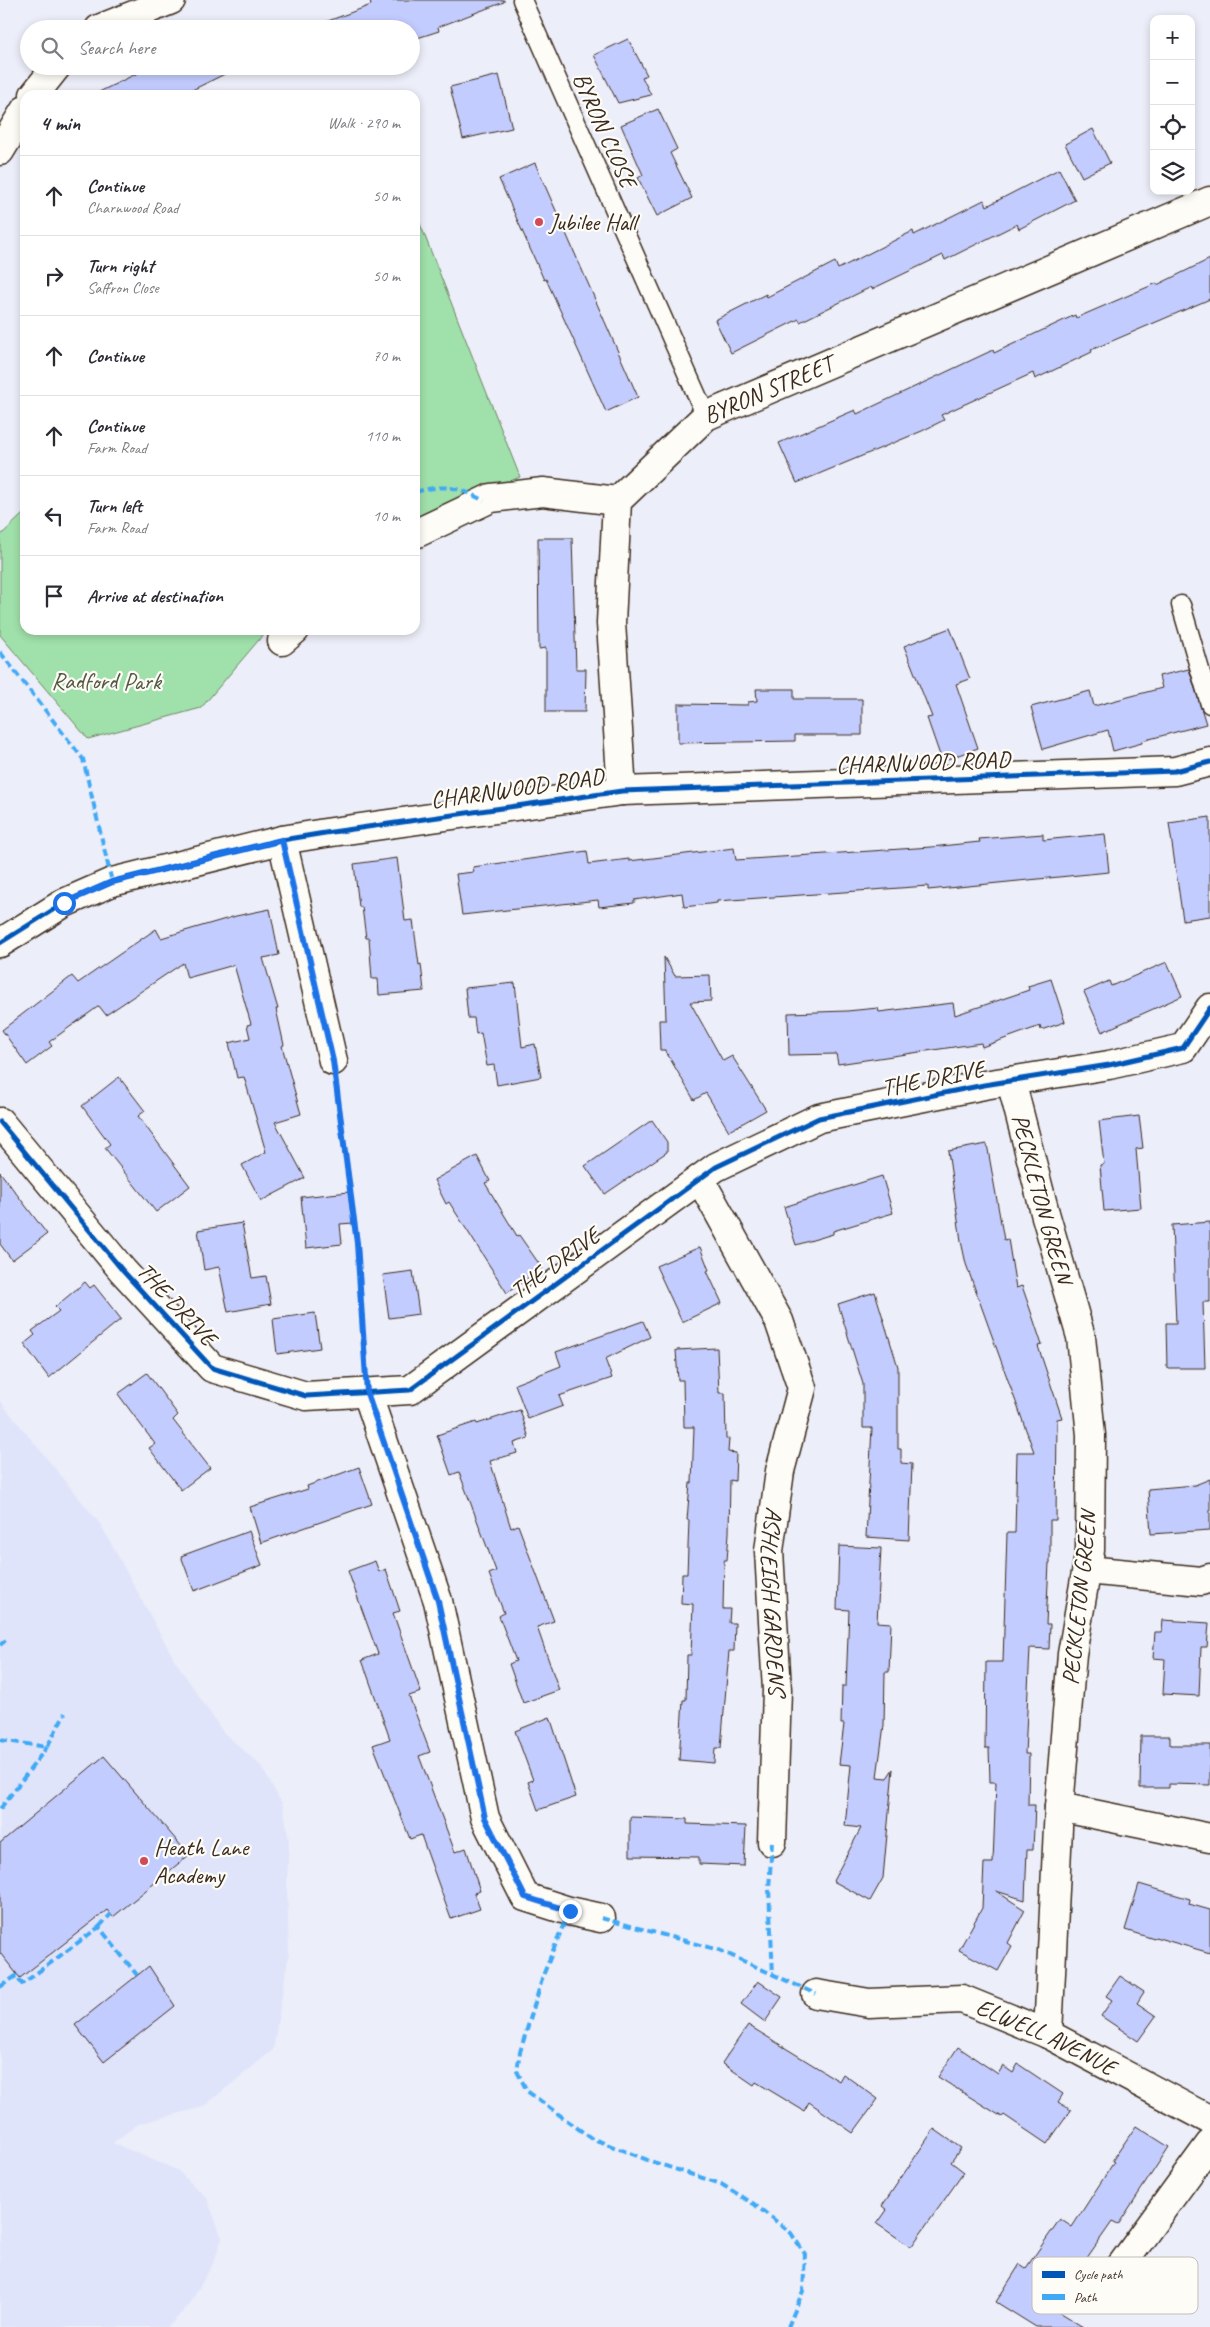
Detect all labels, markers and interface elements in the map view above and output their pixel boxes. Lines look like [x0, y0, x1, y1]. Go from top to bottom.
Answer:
map controls [1150, 15, 1195, 195]
button: + [1150, 15, 1195, 60]
search box [20, 20, 420, 75]
icon: search [38, 34, 66, 62]
text: Search here [78, 36, 155, 60]
button: − [1150, 60, 1195, 105]
street label: BYRON CLOSE [566, 68, 645, 195]
button: locate [1150, 105, 1195, 150]
text: 4 min [40, 110, 80, 136]
text: Walk · 290 m [328, 113, 400, 133]
button: layers [1150, 150, 1195, 195]
text: Continue [87, 174, 144, 198]
icon: ahead [40, 182, 68, 210]
text: 50 m [373, 186, 400, 206]
text: Charnwood Road [87, 198, 178, 218]
place label: Jubilee Hall [548, 207, 640, 237]
marker: Jubilee Hall [533, 216, 545, 228]
text: Turn right [87, 254, 154, 278]
icon: right [40, 262, 68, 290]
text: 50 m [373, 266, 400, 286]
text: Saffron Close [87, 278, 159, 298]
icon: ahead [40, 342, 68, 370]
text: Continue [87, 344, 144, 368]
text: 70 m [373, 346, 400, 366]
street label: BYRON STREET [699, 346, 843, 430]
text: Continue [87, 414, 144, 438]
icon: ahead [40, 422, 68, 450]
text: 110 m [366, 426, 400, 446]
text: Farm Road [87, 438, 147, 458]
text: Turn left [87, 494, 142, 518]
icon: left [40, 502, 68, 530]
text: 10 m [373, 506, 400, 526]
text: Farm Road [87, 518, 147, 538]
icon: arrive [40, 582, 68, 610]
text: Arrive at destination [87, 584, 223, 608]
park label: Radford Park [51, 666, 163, 696]
street label: CHARNWOOD ROAD [835, 744, 1013, 780]
street label: CHARNWOOD ROAD [429, 761, 607, 815]
route start [53, 892, 76, 915]
street label: THE DRIVE [879, 1053, 990, 1103]
street label: PECKLETON GREEN [1005, 1111, 1081, 1290]
street label: THE DRIVE [504, 1219, 608, 1306]
street label: THE DRIVE [131, 1256, 225, 1354]
street label: ASHLEIGH GARDENS [754, 1505, 793, 1700]
street label: PECKLETON GREEN [1055, 1506, 1103, 1686]
place label: Heath Lane Academy [154, 1832, 250, 1890]
marker: Heath Lane Academy [138, 1855, 150, 1867]
route end [559, 1900, 582, 1923]
street label: ELWELL AVENUE [972, 1991, 1123, 2084]
legend [1032, 2257, 1198, 2314]
text: Cycle path [1074, 2266, 1123, 2283]
text: Path [1074, 2289, 1098, 2306]

